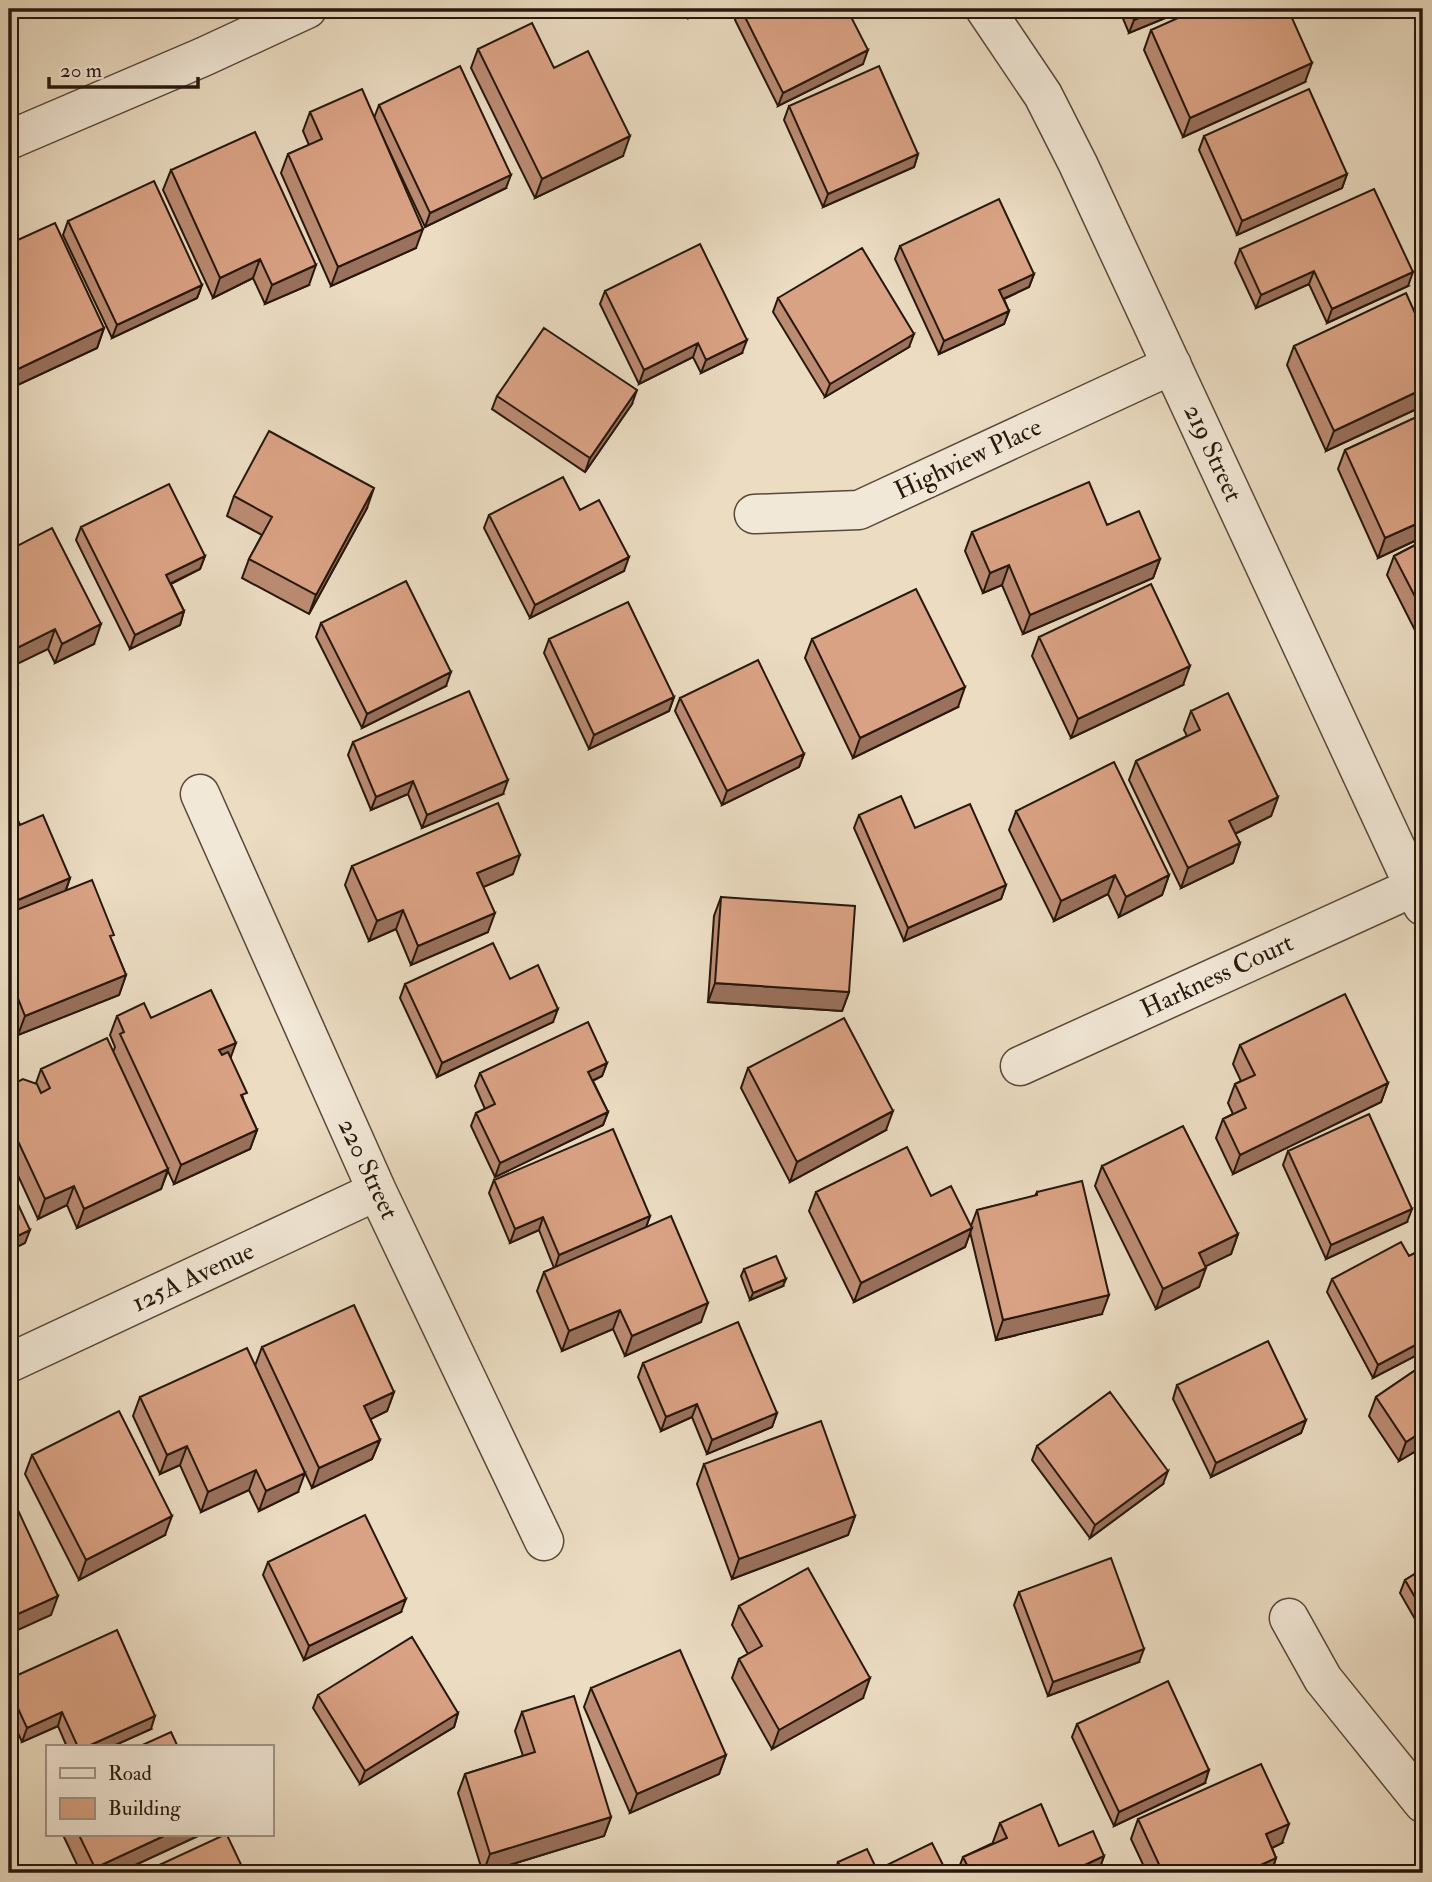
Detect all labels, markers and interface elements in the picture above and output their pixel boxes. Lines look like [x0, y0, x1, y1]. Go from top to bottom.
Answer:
scale bar [49, 46, 198, 90]
text: 20 m [60, 57, 102, 84]
street label: 219 Street [1177, 399, 1249, 507]
street label: Highview Place [889, 411, 1047, 507]
street label: Harkness Court [1136, 927, 1298, 1025]
street label: 220 Street [331, 1113, 405, 1225]
street label: 125A Avenue [127, 1235, 259, 1319]
legend [46, 1745, 273, 1836]
text: Road [108, 1760, 153, 1787]
text: Building [108, 1795, 181, 1822]

